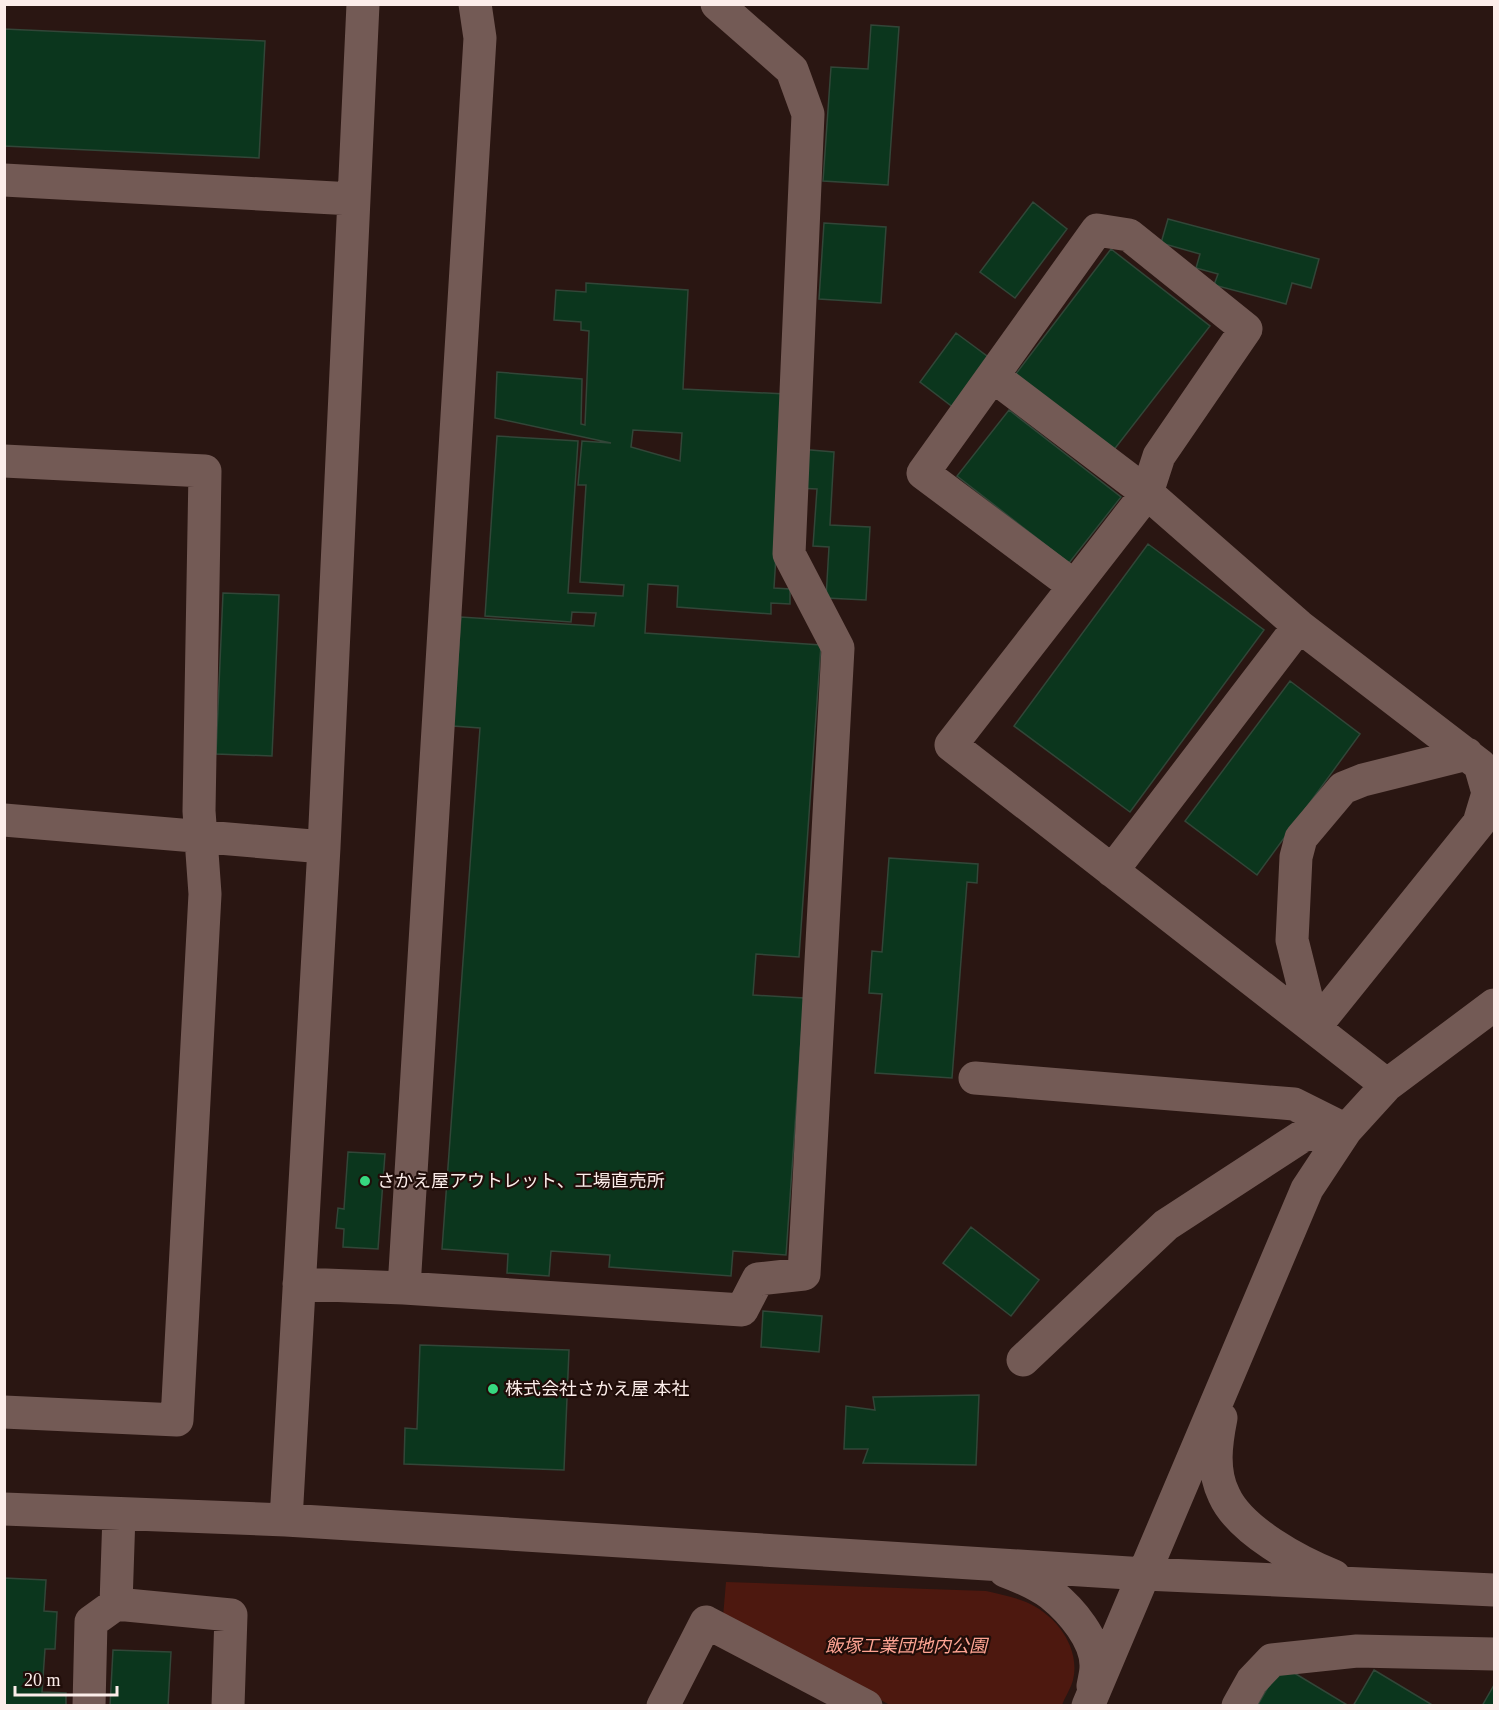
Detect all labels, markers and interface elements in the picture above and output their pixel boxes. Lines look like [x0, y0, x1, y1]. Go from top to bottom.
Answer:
place label: さかえ屋アウトレット、工場直売所 [377, 1171, 665, 1191]
marker: さかえ屋アウトレット、工場直売所 [358, 1174, 372, 1188]
place label: 株式会社さかえ屋 本社 [505, 1379, 690, 1399]
marker: 株式会社さかえ屋 本社 [486, 1382, 500, 1396]
park label: 飯塚工業団地内公園 [825, 1636, 990, 1656]
scale bar [15, 1659, 117, 1697]
text: 20 m [24, 1670, 61, 1690]

